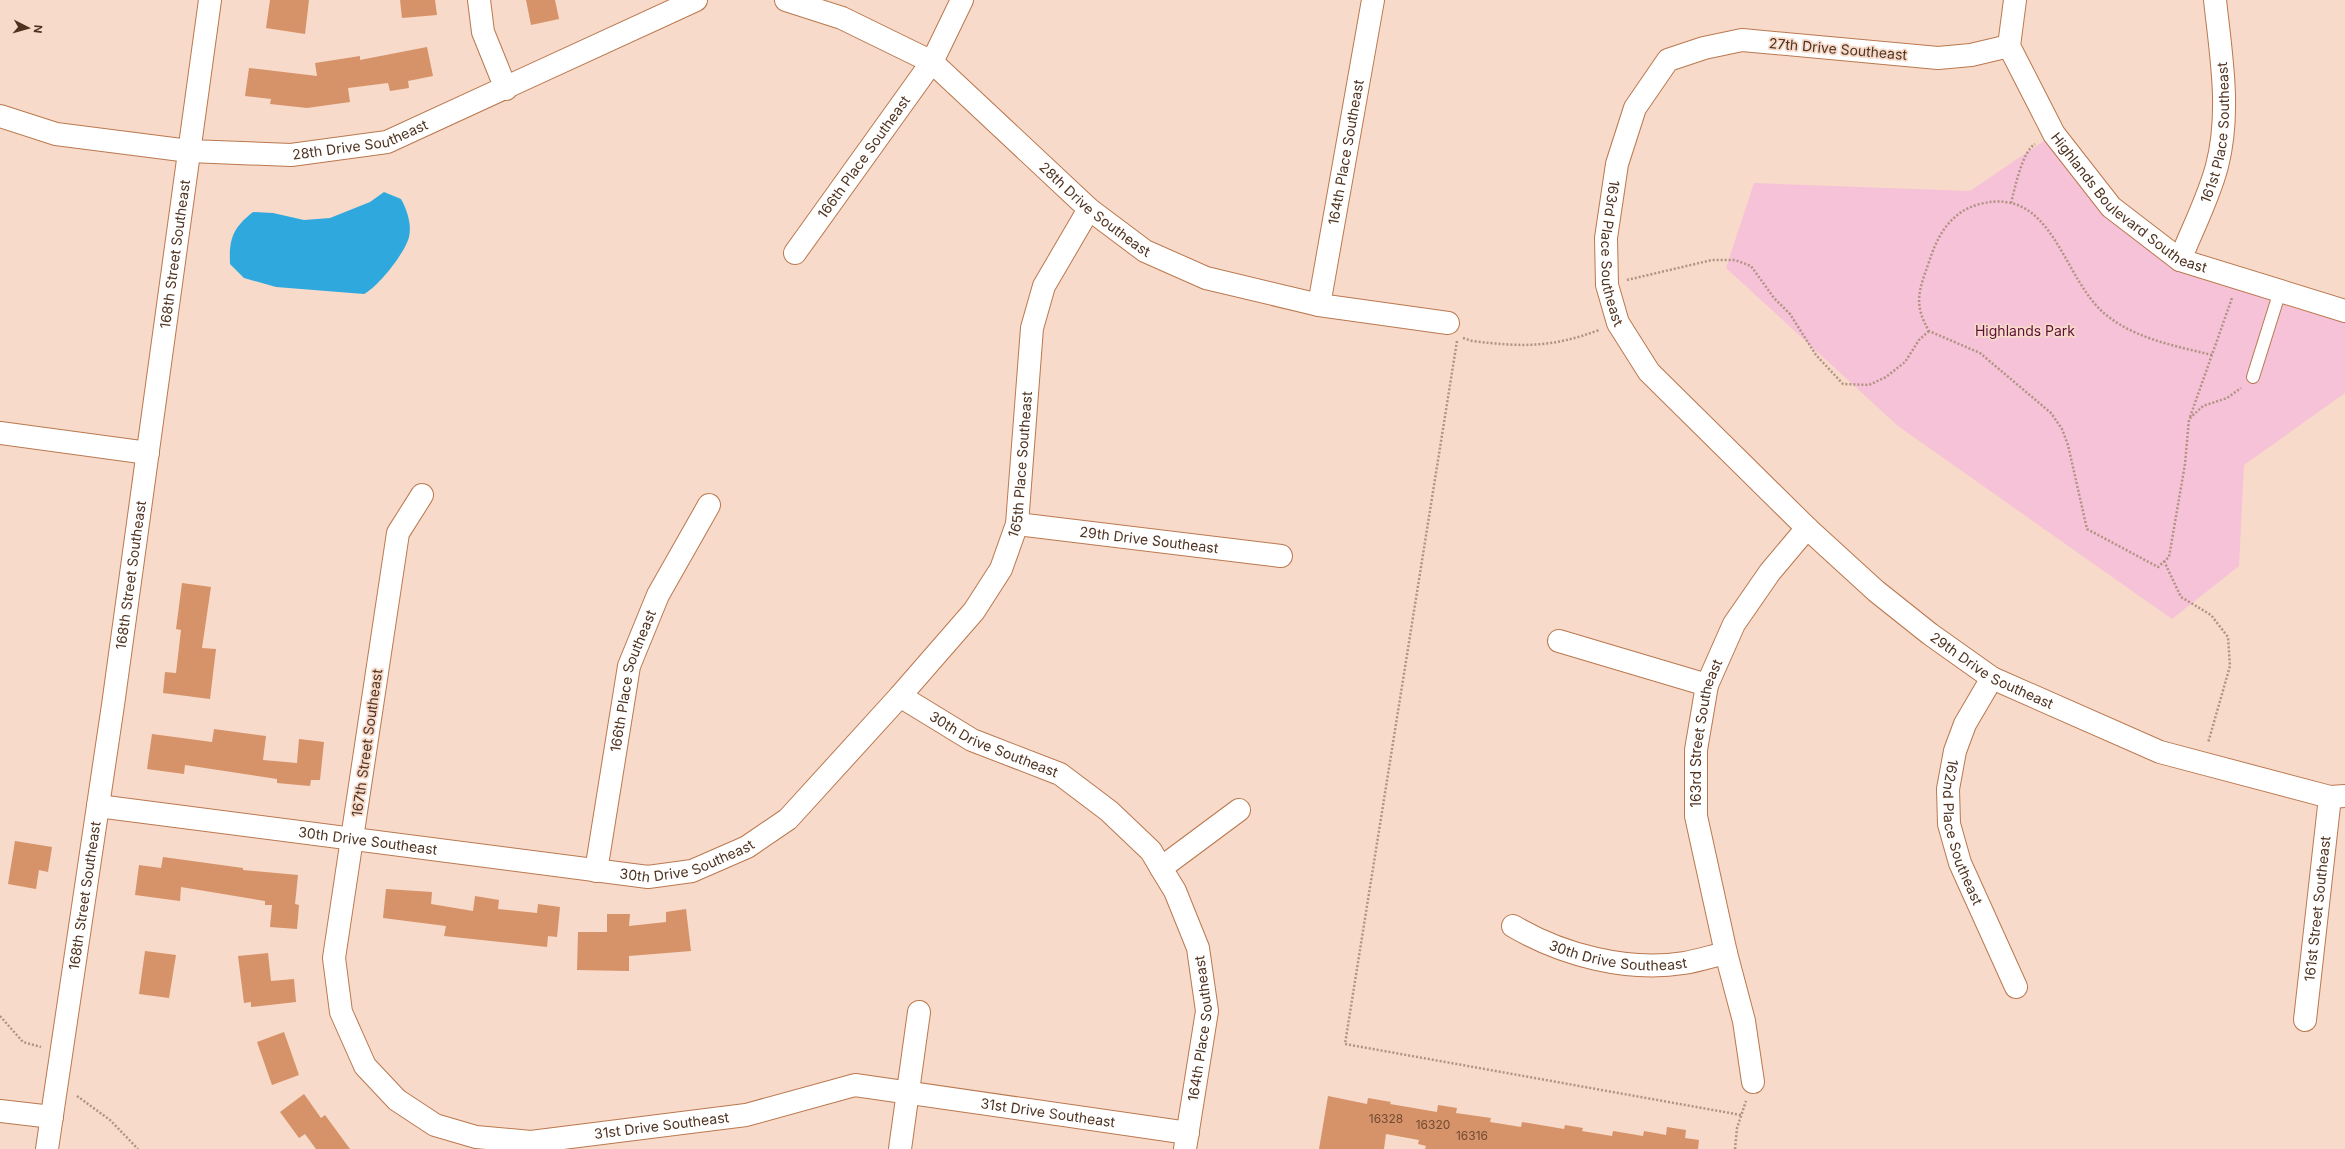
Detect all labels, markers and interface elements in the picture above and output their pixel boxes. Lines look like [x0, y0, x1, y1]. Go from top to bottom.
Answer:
north arrow [8, 8, 48, 48]
text: N [31, 24, 45, 34]
street label: 27th Drive Southeast [1768, 34, 1908, 63]
street label: 161st Place Southeast [2196, 61, 2232, 205]
street label: 164th Place Southeast [1324, 78, 1367, 226]
street label: 166th Place Southeast [814, 92, 913, 221]
street label: 28th Drive Southeast [291, 115, 431, 163]
street label: Highlands Boulevard Southeast [2048, 129, 2210, 276]
street label: 28th Drive Southeast [1036, 158, 1153, 260]
street label: 168th Street Southeast [156, 178, 193, 330]
street label: 163rd Place Southeast [1598, 179, 1627, 330]
park label: Highlands Park [1975, 322, 2075, 339]
street label: 165th Place Southeast [1004, 390, 1035, 540]
street label: 168th Street Southeast [112, 499, 149, 651]
street label: 29th Drive Southeast [1079, 523, 1220, 556]
street label: 166th Place Southeast [606, 607, 659, 753]
street label: 29th Drive Southeast [1927, 628, 2056, 712]
street label: 163rd Street Southeast [1687, 656, 1726, 808]
street label: 167th Street Southeast [348, 667, 385, 818]
street label: 30th Drive Southeast [927, 707, 1061, 781]
street label: 162nd Place Southeast [1940, 758, 1987, 908]
street label: 168th Street Southeast [65, 820, 104, 971]
street label: 30th Drive Southeast [297, 823, 439, 858]
street label: 30th Drive Southeast [619, 835, 758, 885]
street label: 161st Street Southeast [2300, 835, 2334, 982]
street label: 30th Drive Southeast [1547, 936, 1688, 973]
street label: 164th Place Southeast [1184, 954, 1215, 1103]
street label: 31st Drive Southeast [980, 1094, 1117, 1130]
street label: 31st Drive Southeast [593, 1108, 730, 1142]
house number: 16328 [1369, 1111, 1403, 1126]
house number: 16320 [1416, 1117, 1450, 1132]
house number: 16316 [1456, 1128, 1488, 1143]

